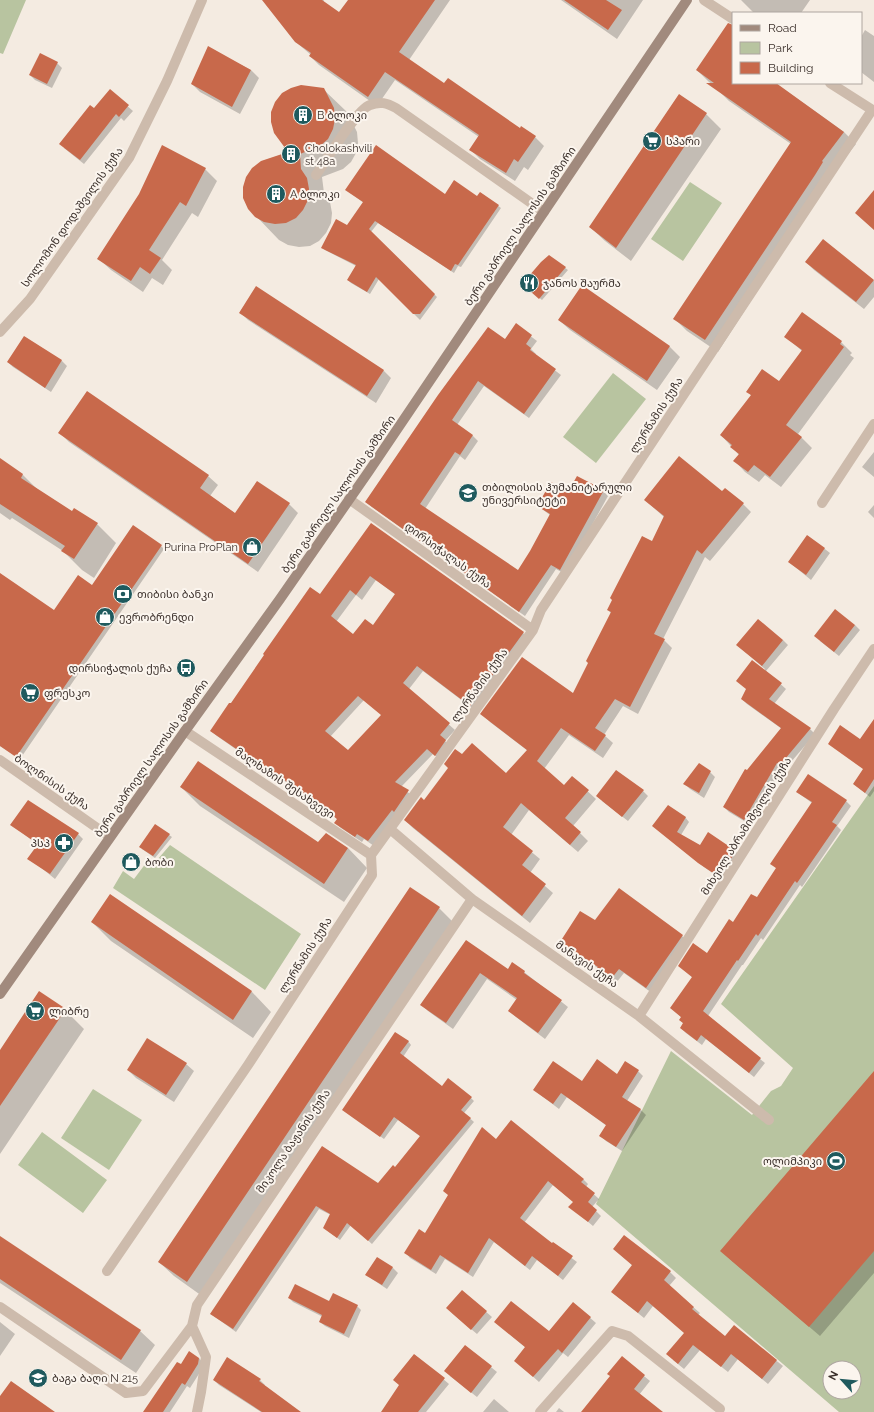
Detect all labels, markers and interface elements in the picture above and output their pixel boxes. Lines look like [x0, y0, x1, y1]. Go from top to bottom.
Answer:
legend [732, 12, 862, 84]
text: Road [768, 21, 797, 35]
text: Park [768, 41, 793, 55]
text: Building [768, 61, 814, 75]
building icon: B ბლოკი [292, 104, 314, 126]
place label: B ბლოკი [317, 109, 367, 122]
supermarket icon: სპარი [641, 130, 663, 152]
place label: სპარი [666, 135, 700, 148]
place label: Cholokashvili st 48a [305, 142, 372, 168]
building icon: Cholokashvili st 48a [280, 143, 302, 165]
street label: ბერი გაბრიელ სალოსის გამზირი [462, 144, 579, 308]
street label: სოლომონ დოდაშვილის ქუჩა [19, 145, 126, 290]
building icon: A ბლოკი [265, 183, 287, 205]
place label: A ბლოკი [290, 188, 340, 201]
restaurant icon: ჯანოს შაურმა [518, 272, 540, 294]
place label: ჯანოს შაურმა [543, 277, 621, 290]
street label: ლერწამის ქუჩა [627, 375, 686, 456]
street label: ბერი გაბრიელ სალოსის გამზირი [279, 413, 398, 576]
place label: თბილისის ჰუმანიტარული უნივერსიტეტი [482, 481, 632, 507]
school or university icon: თბილისის ჰუმანიტარული უნივერსიტეტი [457, 482, 479, 504]
street label: დირსიჭალას ქუჩა [402, 520, 493, 591]
shop icon: Purina ProPlan [241, 536, 263, 558]
place label: Purina ProPlan [164, 541, 238, 554]
bank icon: თიბისი ბანკი [112, 583, 134, 605]
place label: თიბისი ბანკი [137, 588, 214, 601]
shop icon: ევრობრენდი [94, 606, 116, 628]
place label: ევრობრენდი [119, 611, 194, 624]
street label: ლერწამის ქუჩა [448, 646, 511, 725]
bus stop icon: დირსიჭალის ქუჩა [175, 657, 197, 679]
place label: დირსიჭალის ქუჩა [68, 662, 172, 675]
street label: ბერი გაბრიელ სალოსის გამზირი [92, 677, 211, 840]
supermarket icon: ფრესკო [19, 682, 41, 704]
place label: ფრესკო [44, 687, 90, 700]
street label: მალხაზის შესახვევი [232, 745, 337, 822]
street label: ბოლნისის ქუჩა [12, 752, 92, 813]
street label: მიხეილ აბრამიშვილის ქუჩა [698, 755, 794, 898]
pharmacy icon: პსპ [53, 832, 75, 854]
place label: პსპ [31, 837, 50, 850]
shop icon: ბობი [120, 851, 142, 873]
place label: ბობი [145, 856, 174, 869]
street label: ლერწამის ქუჩა [276, 915, 335, 996]
street label: მანავის ქუჩა [553, 938, 620, 991]
supermarket icon: ლიბრე [24, 1000, 46, 1022]
place label: ლიბრე [49, 1005, 89, 1018]
street label: მიკოლა ბაჟანის ქუჩა [254, 1087, 333, 1196]
sports icon: ოლიმპიკი [825, 1150, 847, 1172]
place label: ოლიმპიკი [763, 1155, 822, 1168]
north arrow [822, 1360, 862, 1400]
school or university icon: ბაგა ბაღი N 215 [27, 1367, 49, 1389]
text: N [826, 1369, 841, 1382]
place label: ბაგა ბაღი N 215 [52, 1372, 138, 1385]

